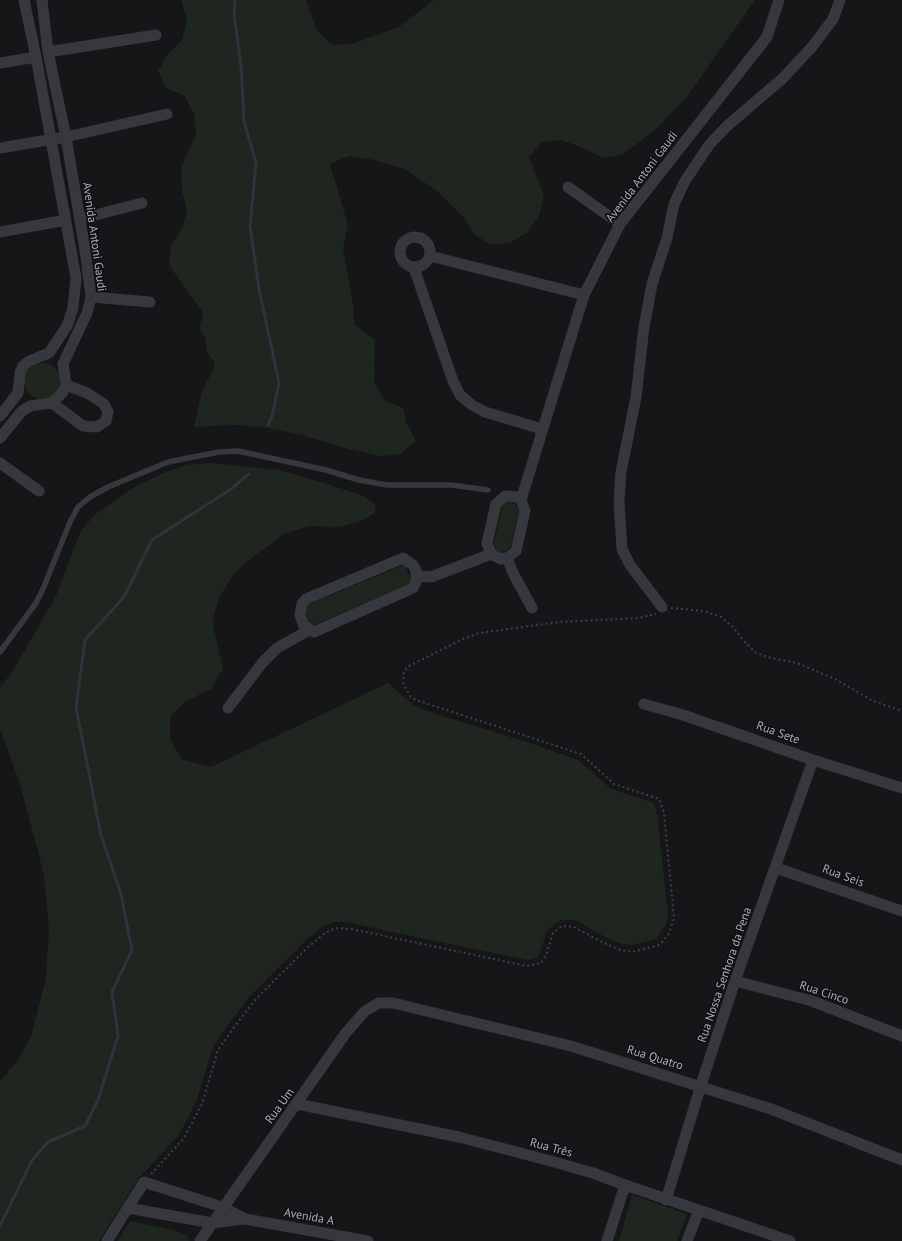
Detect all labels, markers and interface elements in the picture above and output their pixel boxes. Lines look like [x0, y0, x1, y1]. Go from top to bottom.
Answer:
street label: Avenida Antoni Gaudi [603, 129, 681, 225]
street label: Avenida Antoni Gaudi [79, 181, 109, 293]
street label: Rua Sete [754, 719, 802, 747]
street label: Rua Seis [820, 862, 866, 890]
street label: Rua Nossa Senhora da Pena [695, 905, 755, 1045]
street label: Rua Cinco [798, 978, 850, 1008]
street label: Rua Quatro [625, 1043, 685, 1073]
street label: Rua Um [262, 1086, 298, 1126]
street label: Rua Três [528, 1135, 574, 1161]
street label: Avenida A [283, 1206, 335, 1228]

